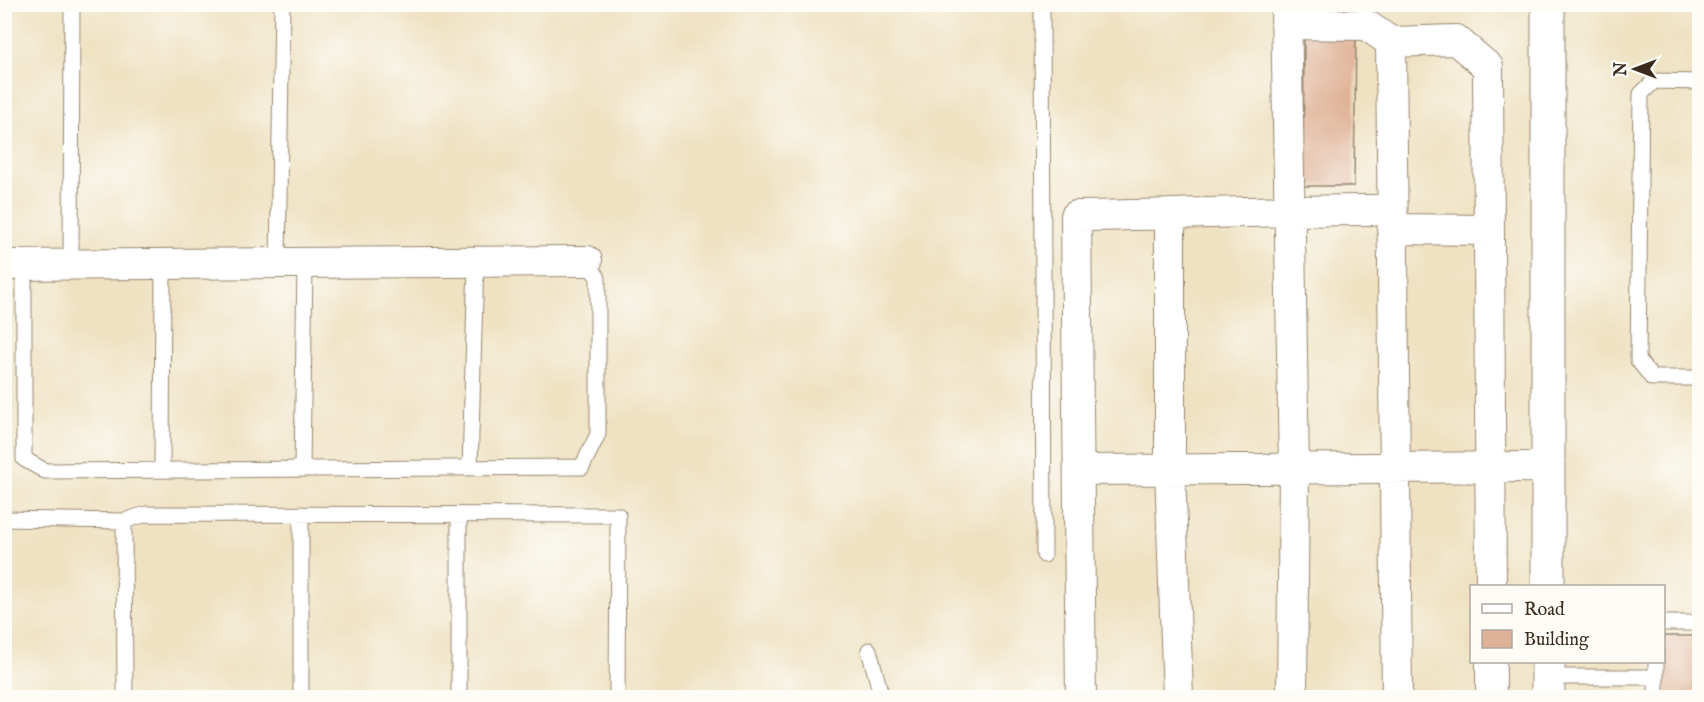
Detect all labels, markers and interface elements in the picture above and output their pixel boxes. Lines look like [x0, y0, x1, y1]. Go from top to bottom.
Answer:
north arrow [1605, 39, 1665, 99]
text: N [1612, 62, 1632, 77]
legend [1470, 585, 1665, 663]
text: Road [1524, 599, 1565, 622]
text: Building [1524, 629, 1589, 652]

